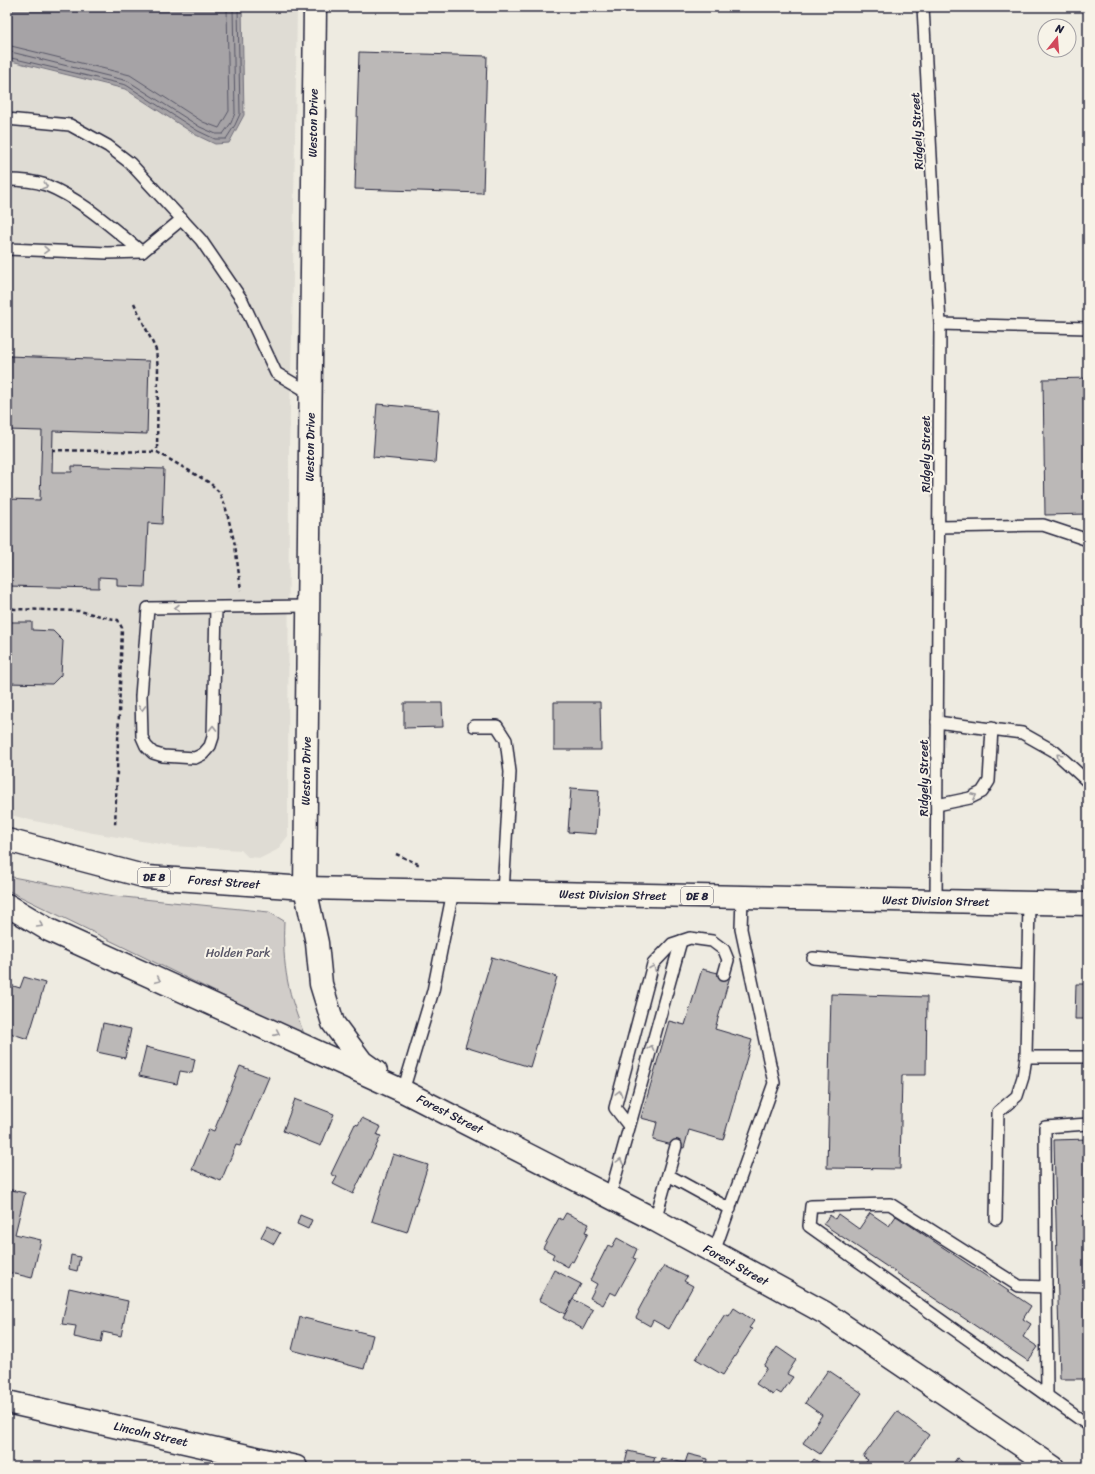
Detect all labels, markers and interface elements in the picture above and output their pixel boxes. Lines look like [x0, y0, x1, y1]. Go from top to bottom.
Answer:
north arrow [1037, 18, 1077, 58]
text: N [1052, 18, 1067, 39]
street label: Weston Drive [301, 88, 325, 158]
street label: Ridgely Street [904, 92, 930, 170]
one-way arrow [42, 181, 49, 190]
one-way arrow [43, 246, 49, 255]
street label: Weston Drive [298, 412, 322, 482]
street label: Ridgely Street [915, 415, 937, 493]
one-way arrow [174, 604, 180, 612]
one-way arrow [138, 705, 146, 711]
one-way arrow [209, 725, 217, 731]
street label: Weston Drive [294, 736, 318, 806]
street label: Ridgely Street [913, 739, 935, 817]
one-way arrow [1056, 753, 1064, 760]
one-way arrow [971, 792, 978, 800]
road number: DE 8 [138, 868, 170, 886]
street label: Forest Street [187, 869, 262, 896]
street label: West Division Street [559, 883, 667, 907]
road number: DE 8 [681, 887, 713, 905]
street label: West Division Street [882, 889, 990, 913]
one-way arrow [36, 920, 43, 927]
park label: Holden Park [206, 942, 271, 964]
one-way arrow [648, 964, 656, 971]
one-way arrow [155, 975, 162, 983]
one-way arrow [272, 1028, 280, 1036]
one-way arrow [646, 1045, 655, 1052]
street label: Forest Street [413, 1088, 488, 1141]
one-way arrow [614, 1090, 623, 1097]
one-way arrow [615, 1158, 624, 1165]
street label: Forest Street [699, 1238, 774, 1293]
street label: Lincoln Street [112, 1415, 190, 1453]

